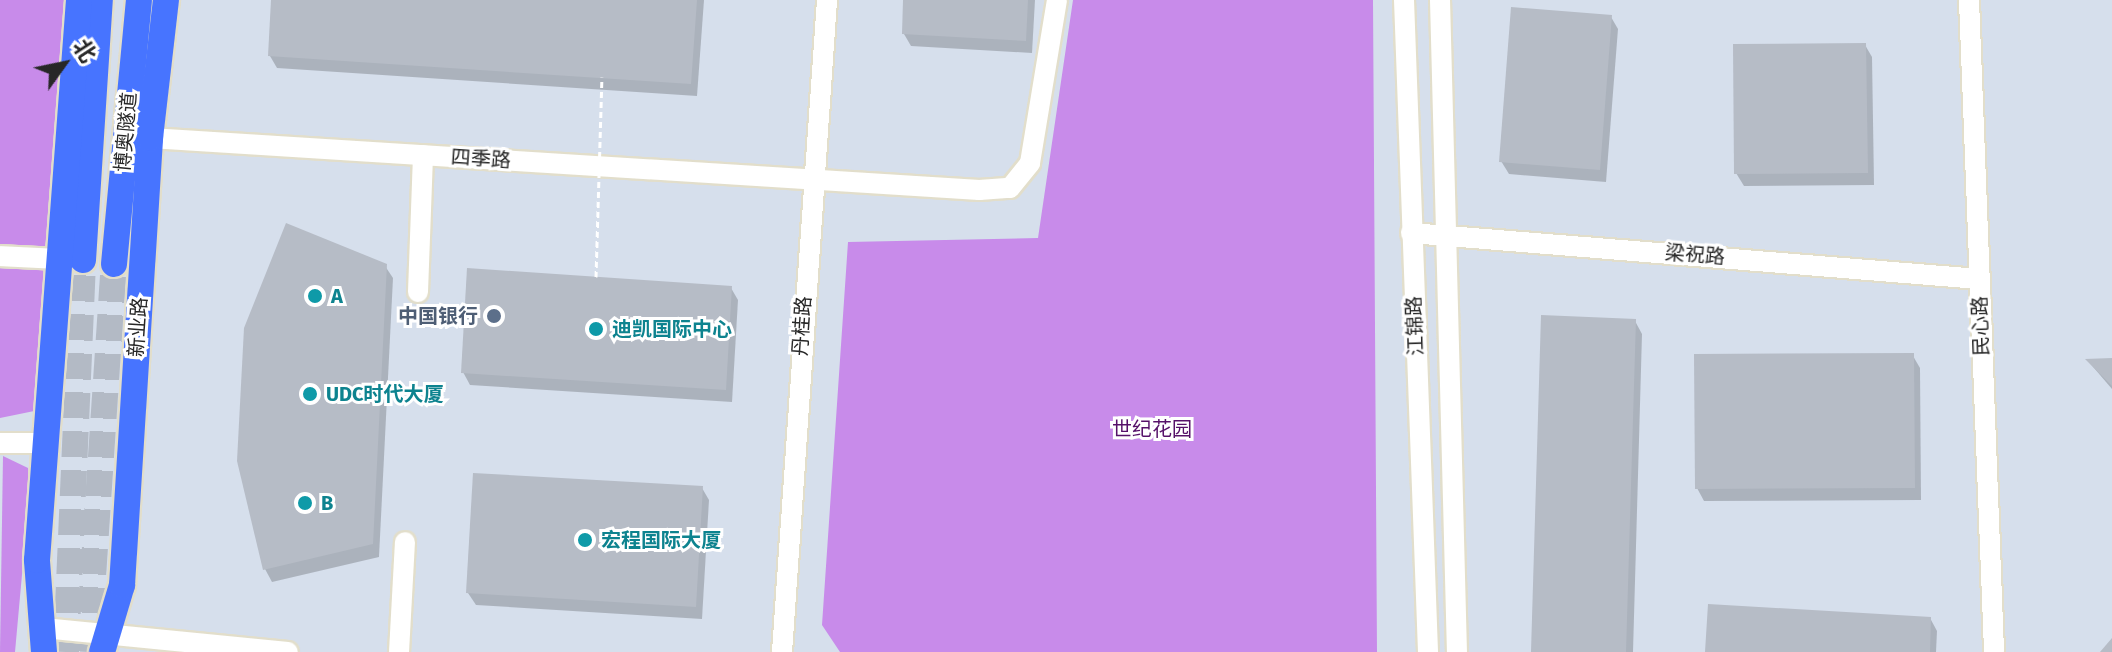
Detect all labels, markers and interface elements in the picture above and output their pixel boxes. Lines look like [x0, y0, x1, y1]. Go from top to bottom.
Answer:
north arrow [24, 24, 104, 104]
text: 北 [67, 34, 102, 67]
street label: 博奥隧道 [111, 91, 141, 173]
street label: 四季路 [450, 145, 512, 173]
street label: 梁祝路 [1664, 240, 1726, 270]
place label: A [331, 284, 343, 308]
marker: A [306, 287, 324, 305]
street label: 丹桂路 [788, 295, 816, 357]
street label: 新业路 [124, 296, 152, 358]
street label: 江锦路 [1402, 296, 1428, 356]
street label: 民心路 [1968, 296, 1994, 356]
place label: 中国银行 [398, 304, 478, 328]
marker: 中国银行 [485, 307, 503, 325]
place label: 迪凯国际中心 [612, 317, 732, 341]
marker: 迪凯国际中心 [587, 320, 605, 338]
place label: UDC时代大厦 [326, 382, 444, 406]
marker: UDC时代大厦 [301, 385, 319, 403]
park label: 世纪花园 [1112, 417, 1192, 441]
place label: B [321, 491, 333, 515]
marker: B [296, 494, 314, 512]
place label: 宏程国际大厦 [601, 528, 721, 552]
marker: 宏程国际大厦 [576, 531, 594, 549]

